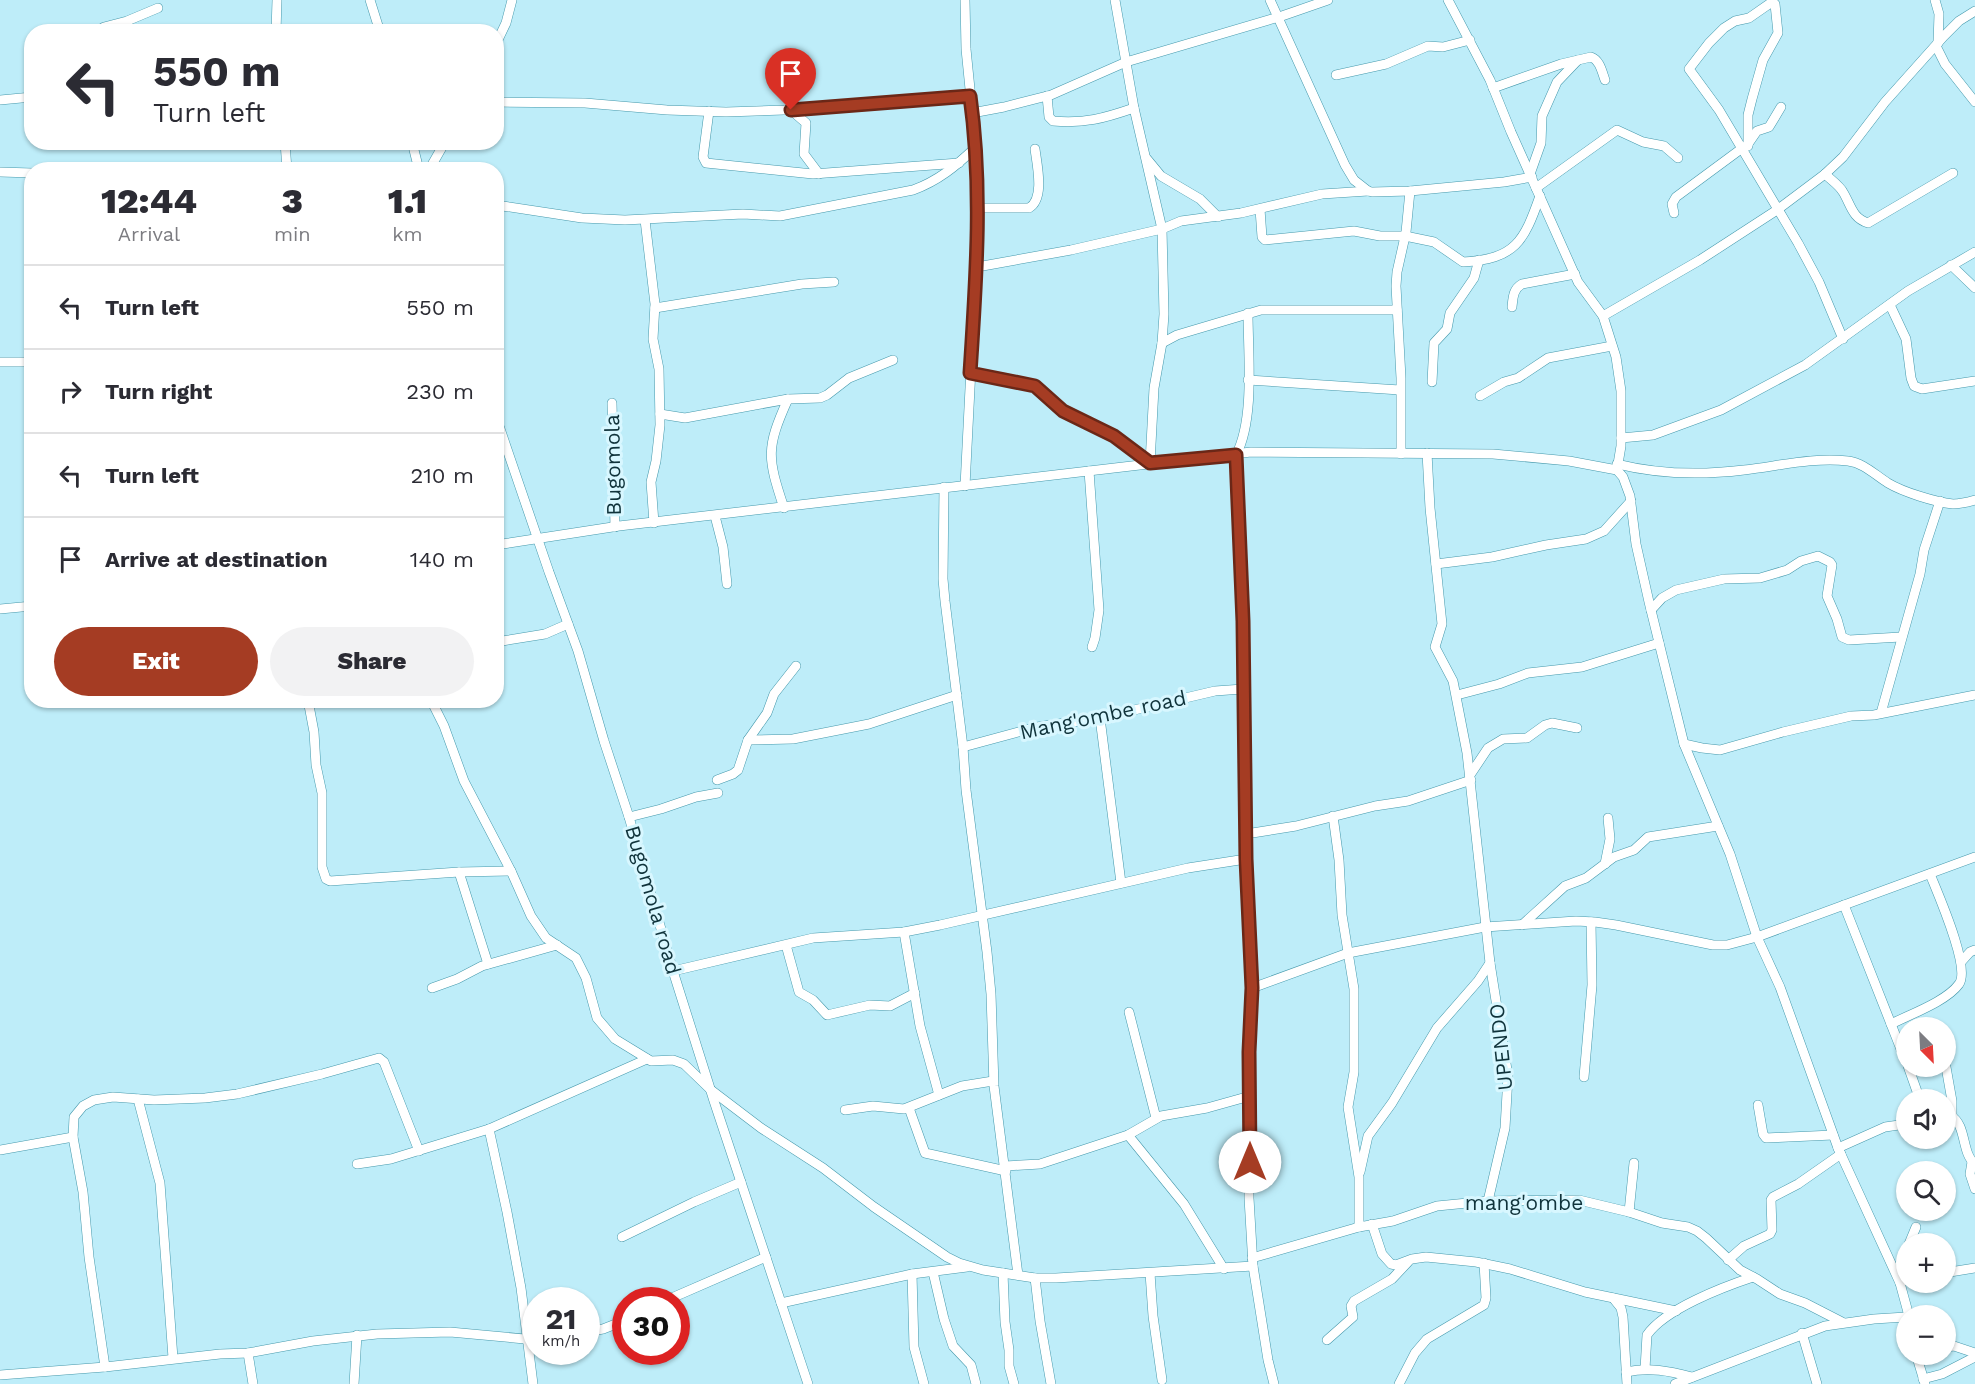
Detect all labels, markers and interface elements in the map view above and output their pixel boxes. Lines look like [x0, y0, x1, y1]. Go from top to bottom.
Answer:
text: 550 m [153, 47, 281, 96]
icon: left [54, 48, 132, 126]
pin [765, 48, 816, 110]
icon: arrive [774, 57, 807, 90]
text: Turn left [153, 97, 265, 129]
text: 12:44 [101, 180, 197, 222]
text: 3 [282, 180, 303, 222]
text: 1.1 [388, 180, 427, 222]
text: Arrival [118, 222, 180, 246]
text: min [274, 222, 311, 246]
text: km [392, 222, 423, 246]
icon: left [54, 291, 87, 324]
text: Turn left [105, 295, 199, 320]
text: 550 m [406, 295, 474, 320]
icon: right [54, 375, 87, 408]
text: Turn right [105, 379, 212, 404]
text: 230 m [406, 379, 474, 404]
street label: Bugomola [599, 414, 626, 516]
icon: left [54, 459, 87, 492]
text: Turn left [105, 463, 199, 488]
text: 210 m [410, 463, 474, 488]
icon: arrive [54, 543, 87, 576]
text: Arrive at destination [105, 547, 328, 572]
text: 140 m [410, 547, 474, 572]
button: Exit [54, 627, 258, 696]
button: Share [270, 627, 474, 696]
street label: Mang'ombe road [1017, 685, 1188, 744]
street label: Bugomola road [620, 822, 687, 977]
street label: UPENDO [1484, 1002, 1517, 1092]
north arrow [1896, 1017, 1956, 1077]
map controls [1896, 1017, 1956, 1365]
button: sound [1896, 1089, 1956, 1149]
position arrow [1218, 1130, 1282, 1194]
button: search [1896, 1161, 1956, 1221]
street label: mang'ombe [1465, 1190, 1583, 1215]
button: + [1896, 1233, 1956, 1293]
speed limit sign: 30 [612, 1287, 690, 1365]
text: 21 [546, 1301, 576, 1336]
button: − [1896, 1305, 1956, 1365]
text: km/h [542, 1332, 580, 1350]

